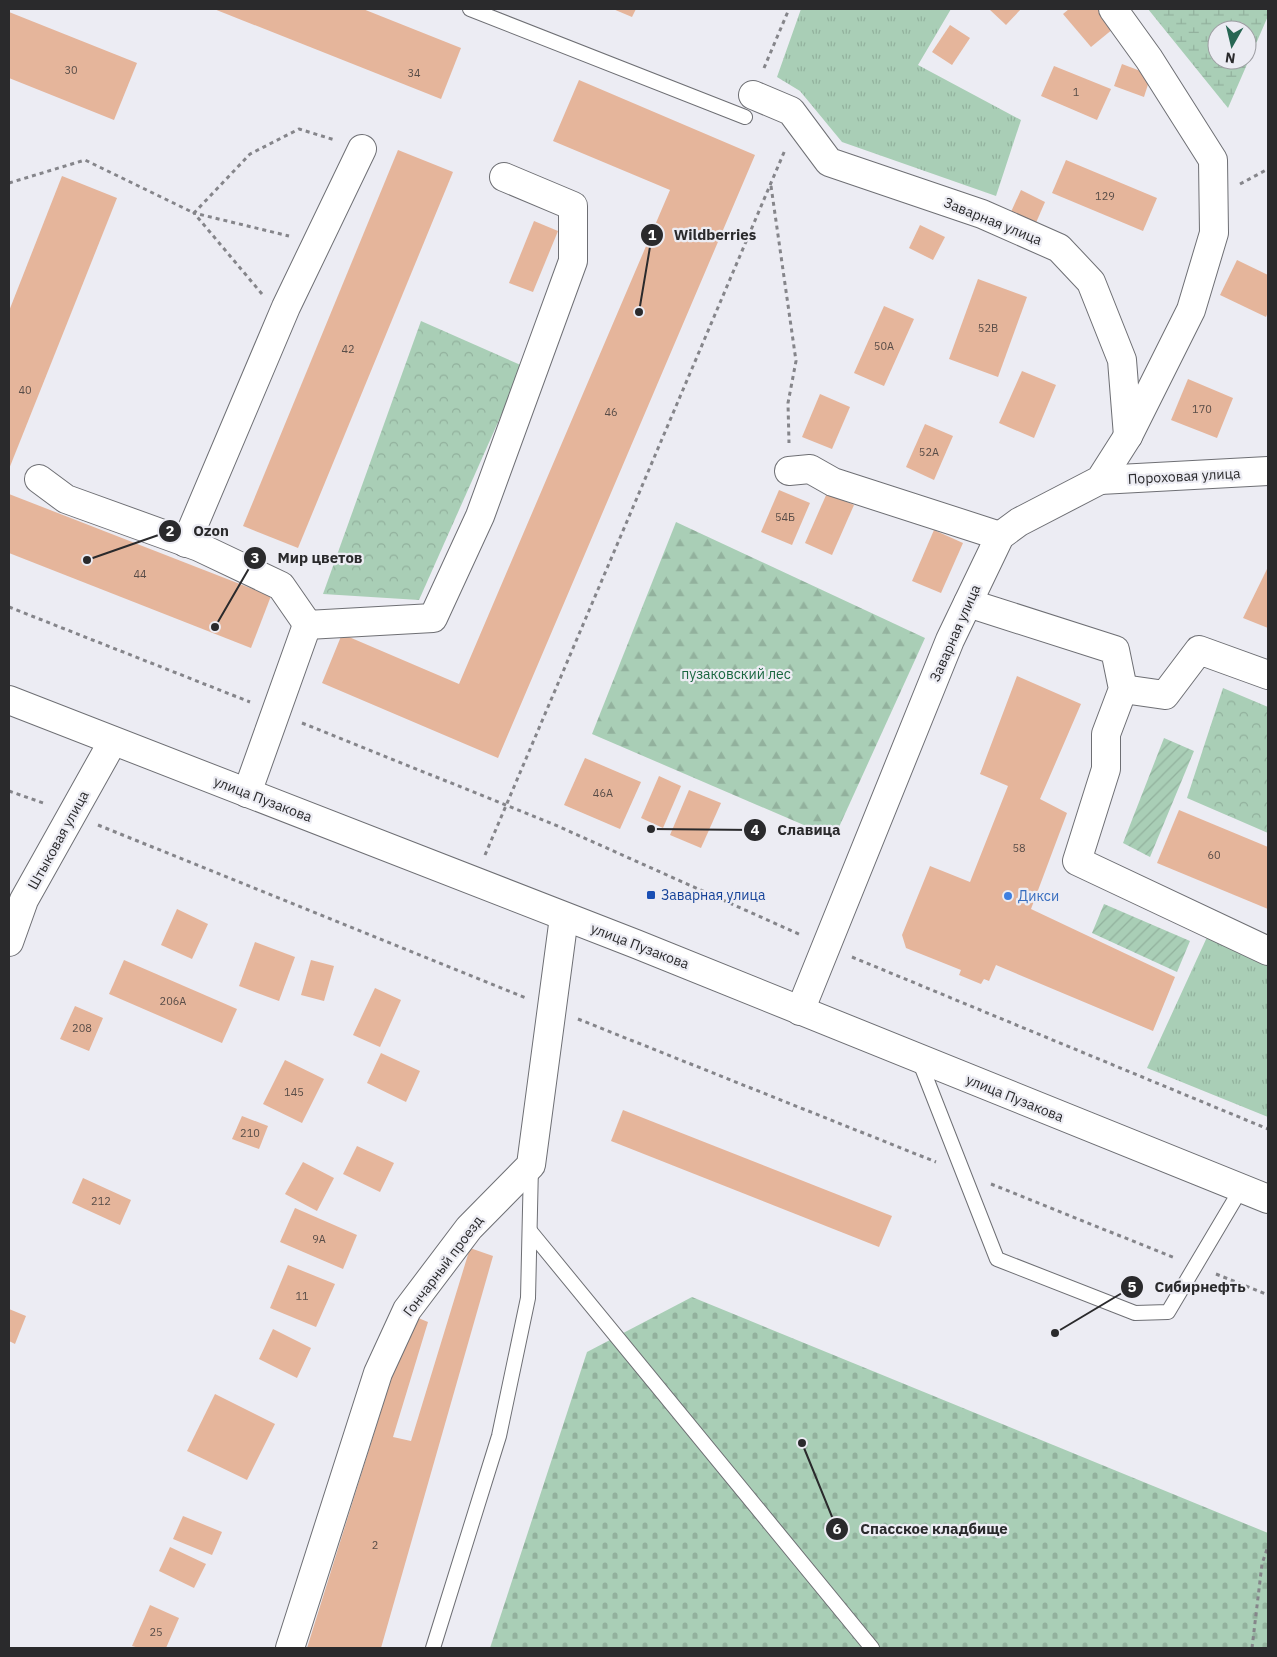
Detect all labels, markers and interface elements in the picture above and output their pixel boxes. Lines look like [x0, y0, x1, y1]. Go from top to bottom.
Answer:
north arrow [1207, 20, 1257, 70]
text: N [1224, 48, 1236, 67]
house number: 30 [64, 63, 78, 77]
house number: 34 [407, 66, 421, 80]
house number: 1 [1073, 85, 1080, 99]
house number: 129 [1095, 189, 1115, 203]
street label: Заварная улица [941, 193, 1045, 249]
callout: Wildberries [639, 220, 767, 250]
text: 1 [647, 225, 657, 244]
text: Wildberries [674, 225, 757, 244]
house number: 52В [978, 321, 998, 335]
house number: 50А [874, 339, 894, 353]
house number: 42 [341, 342, 355, 356]
house number: 40 [18, 383, 32, 397]
house number: 170 [1192, 402, 1212, 416]
house number: 46 [604, 405, 618, 419]
house number: 52А [919, 445, 939, 459]
street label: Пороховая улица [1127, 464, 1241, 488]
house number: 54Б [775, 510, 795, 524]
callout: Ozon [158, 516, 239, 546]
text: 2 [165, 521, 175, 540]
text: Ozon [193, 521, 229, 540]
callout: Мир цветов [242, 543, 372, 573]
text: 3 [250, 548, 260, 567]
text: Мир цветов [277, 548, 363, 567]
house number: 44 [133, 567, 147, 581]
street label: Заварная улица [926, 581, 985, 684]
park label: пузаковский лес [681, 665, 791, 683]
street label: улица Пузакова [211, 772, 315, 826]
house number: 46А [593, 786, 613, 800]
street label: Штыковая улица [23, 787, 93, 893]
callout: Славица [743, 815, 851, 845]
text: 4 [750, 820, 760, 839]
text: Славица [777, 820, 841, 839]
house number: 58 [1012, 841, 1026, 855]
house number: 60 [1207, 848, 1221, 862]
place label: Заварная улица [661, 886, 766, 904]
place label: Дикси [1018, 887, 1059, 905]
marker: Заварная улица [645, 889, 657, 901]
marker: Дикси [1002, 890, 1014, 902]
street label: улица Пузакова [588, 919, 692, 973]
house number: 206А [160, 994, 186, 1008]
house number: 208 [72, 1021, 92, 1035]
street label: улица Пузакова [964, 1070, 1067, 1126]
house number: 145 [284, 1085, 304, 1099]
house number: 210 [240, 1126, 260, 1140]
house number: 212 [91, 1194, 111, 1208]
street label: Гончарный проезд [399, 1212, 487, 1320]
house number: 9А [312, 1232, 326, 1246]
callout: Сибирнефть [1119, 1272, 1256, 1302]
text: 5 [1127, 1277, 1137, 1296]
text: Сибирнефть [1154, 1277, 1246, 1296]
house number: 11 [295, 1289, 309, 1303]
callout: Спасское кладбище [825, 1514, 1017, 1544]
text: 6 [832, 1519, 842, 1538]
text: Спасское кладбище [860, 1519, 1008, 1538]
house number: 2 [372, 1538, 378, 1552]
house number: 25 [149, 1625, 163, 1639]

